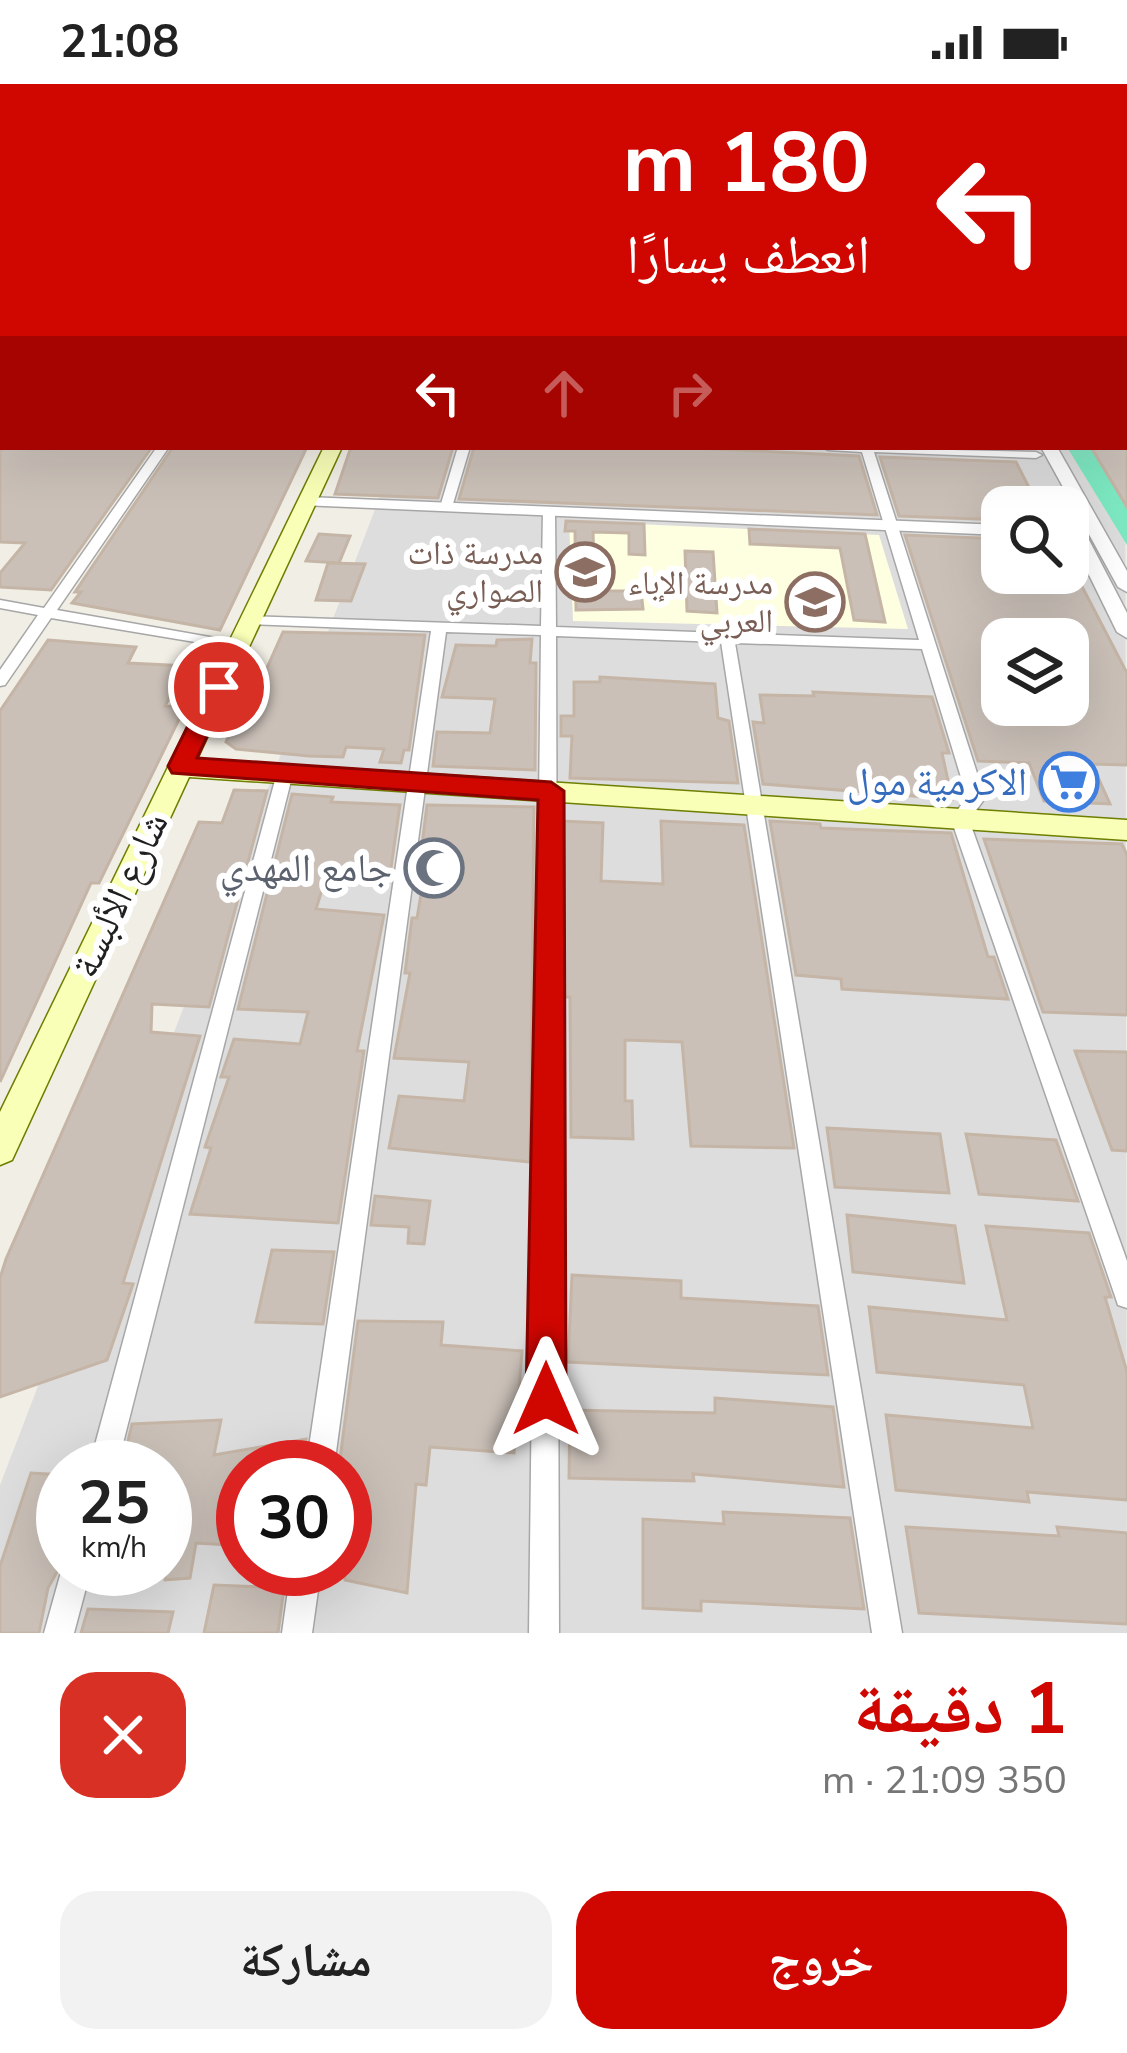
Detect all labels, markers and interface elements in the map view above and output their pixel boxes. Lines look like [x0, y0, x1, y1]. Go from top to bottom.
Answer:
text: 21:08 [60, 12, 179, 73]
text: 180 m [622, 106, 870, 221]
icon: left [912, 132, 1068, 288]
text: انعطف يسارًا [626, 218, 870, 292]
icon: left [405, 360, 471, 426]
icon: ahead [531, 360, 597, 426]
icon: right [657, 360, 723, 426]
map controls [981, 486, 1089, 726]
button: search [981, 486, 1089, 594]
place label: مدرسة ذات الصواري [407, 531, 543, 616]
school or university icon: مدرسة ذات الصواري [554, 541, 616, 603]
place label: مدرسة الإباء العربي [628, 561, 773, 646]
school or university icon: مدرسة الإباء العربي [784, 571, 846, 633]
button: layers [981, 618, 1089, 726]
pin [168, 636, 270, 738]
icon: arrive [186, 654, 252, 720]
supermarket icon: الاكرمية مول [1038, 751, 1100, 813]
place label: الاكرمية مول [847, 756, 1027, 809]
street label: شارع الألبسة [59, 804, 181, 986]
mosque icon: جامع المهدي [403, 837, 465, 899]
place label: جامع المهدي [220, 842, 392, 898]
position arrow [483, 1336, 609, 1462]
speed limit sign: 30 [216, 1440, 372, 1596]
text: 25 [78, 1462, 150, 1544]
text: km/h [81, 1527, 147, 1568]
text: 1 دقيقة [853, 1660, 1067, 1758]
button: close [60, 1672, 186, 1798]
text: 350 m · 21:09 [822, 1754, 1067, 1807]
button: مشاركة [60, 1891, 552, 2029]
button: خروج [576, 1891, 1067, 2029]

